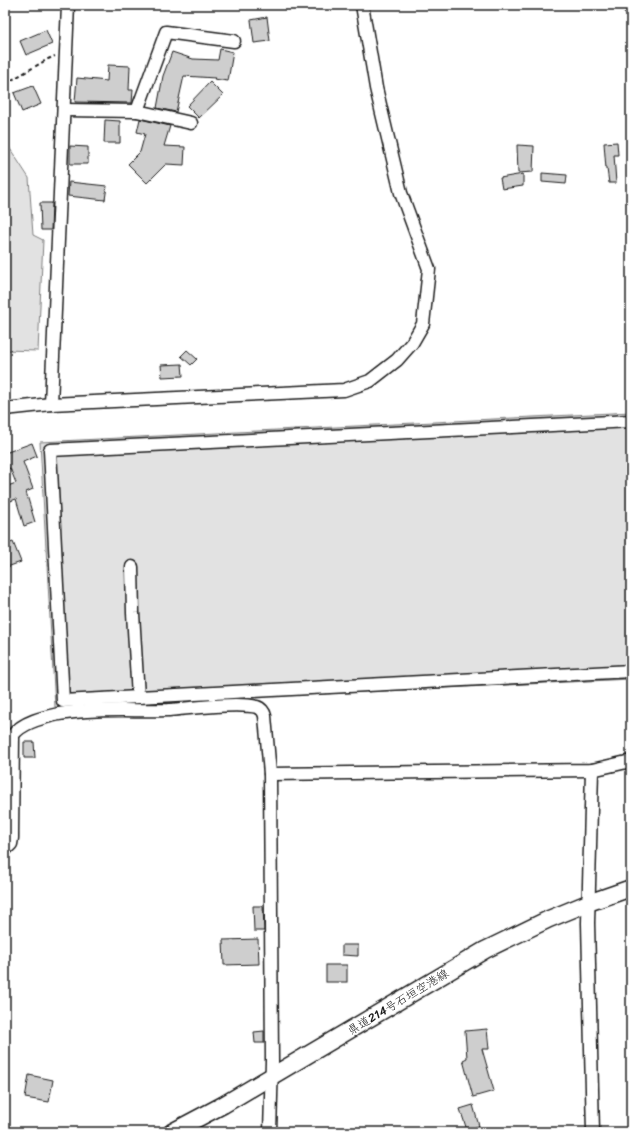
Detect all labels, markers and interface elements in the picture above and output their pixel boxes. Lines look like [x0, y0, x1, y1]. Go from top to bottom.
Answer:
street label: 県道214号石垣空港線 [343, 963, 453, 1041]

